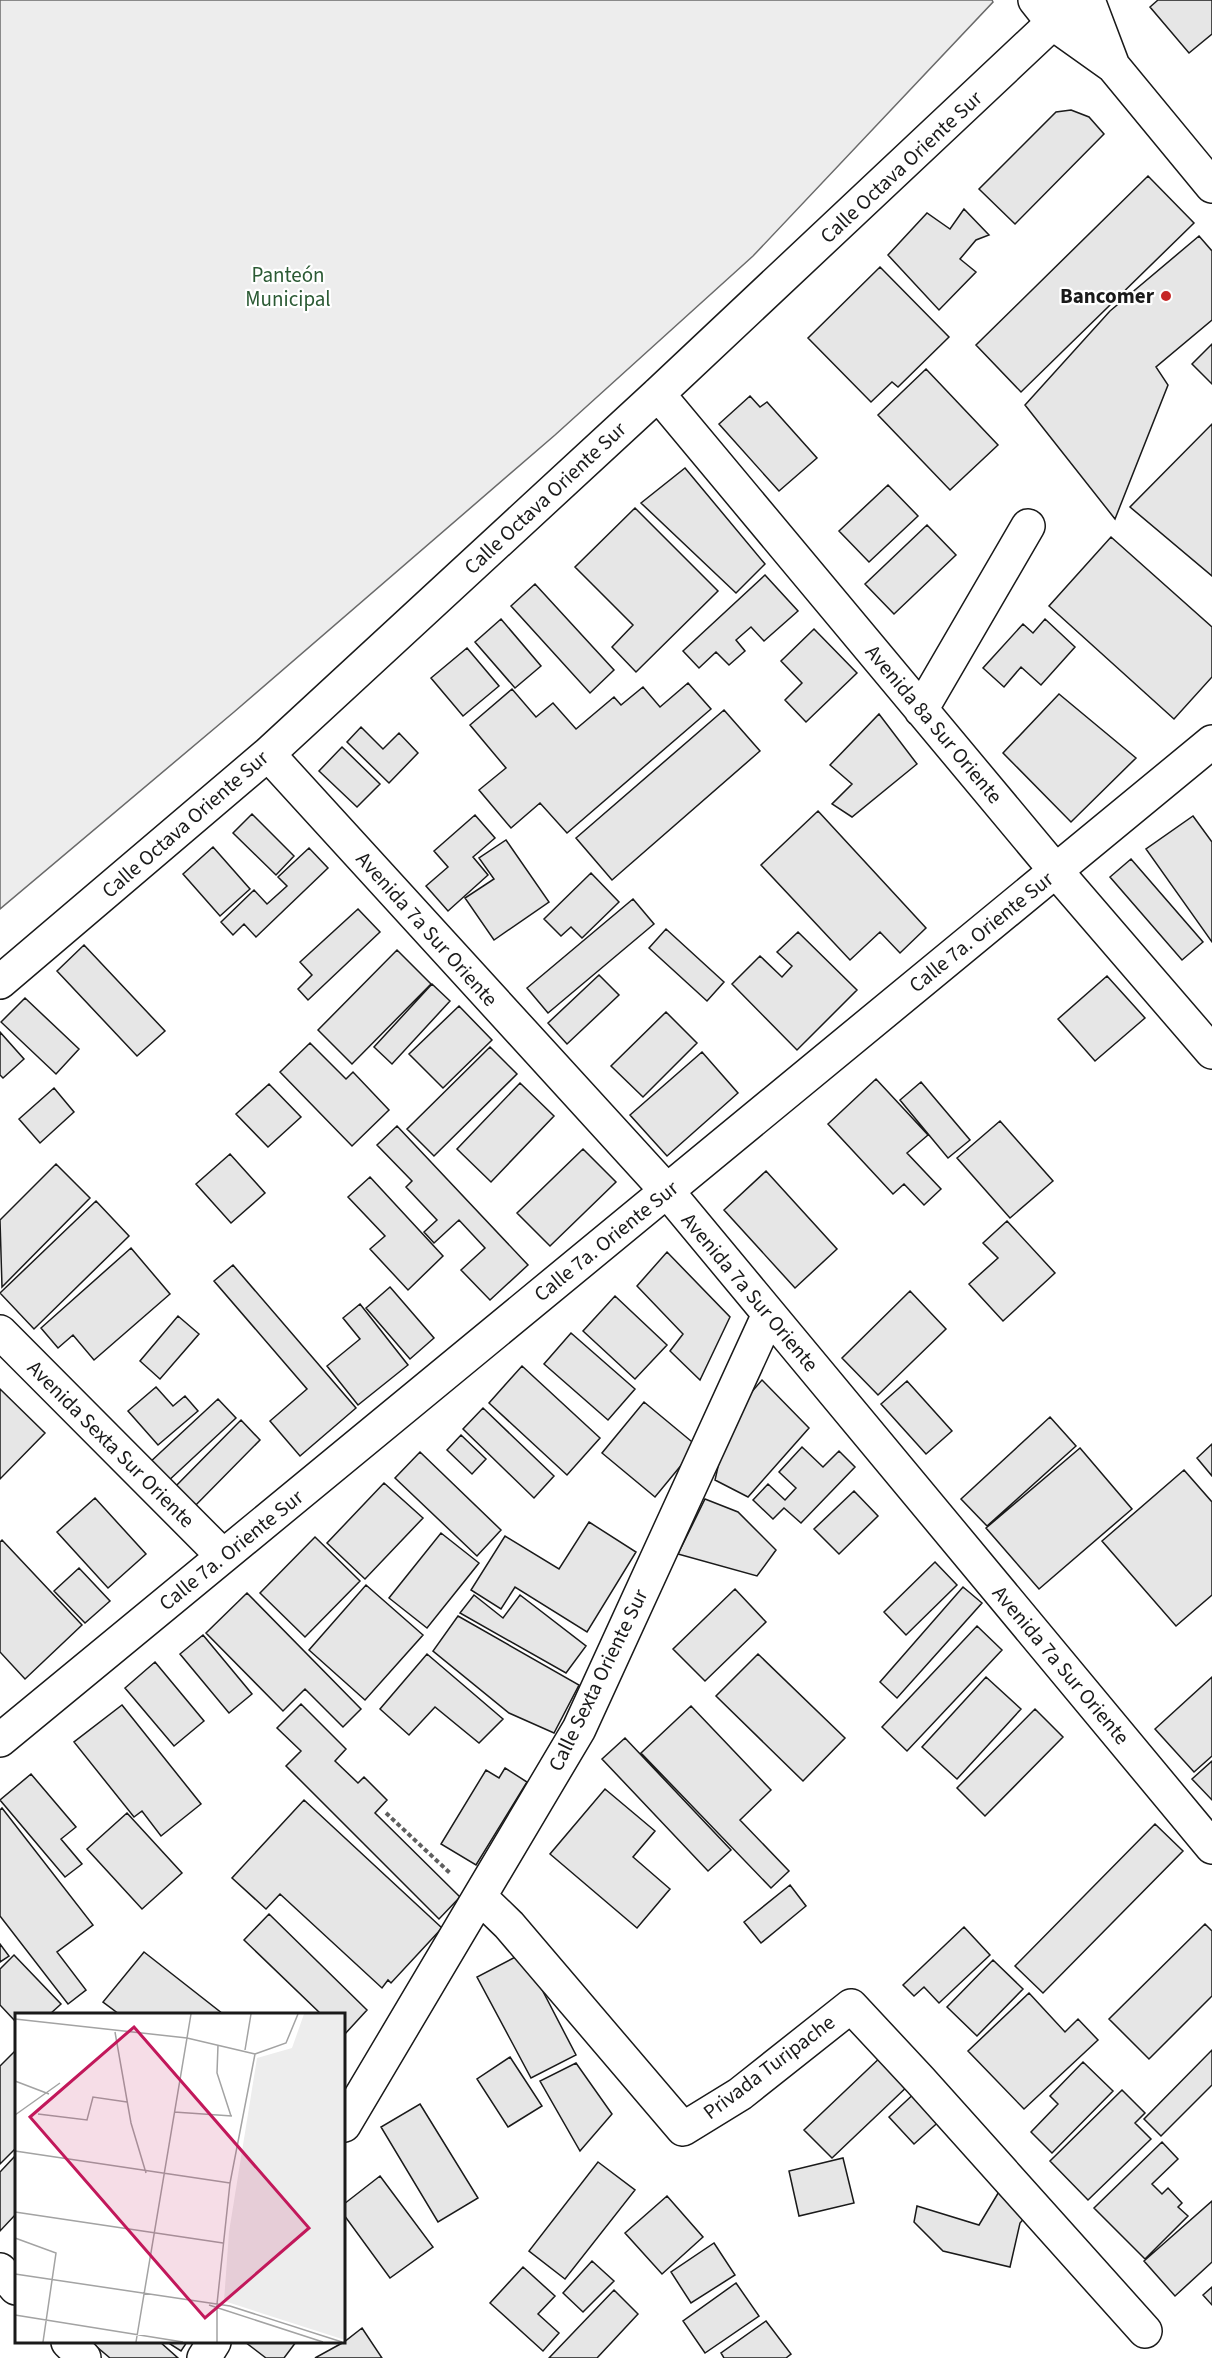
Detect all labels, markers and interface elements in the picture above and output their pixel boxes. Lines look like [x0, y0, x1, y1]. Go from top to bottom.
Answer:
street label: Calle Octava Oriente Sur [813, 83, 989, 250]
park label: Panteón Municipal [245, 260, 331, 314]
place label: Bancomer [1060, 281, 1155, 311]
marker: Bancomer [1159, 289, 1173, 303]
street label: Calle Octava Oriente Sur [457, 414, 633, 581]
street label: Avenida 8a Sur Oriente [858, 638, 1010, 810]
street label: Calle Octava Oriente Sur [95, 743, 275, 905]
street label: Avenida 7a Sur Oriente [349, 845, 505, 1013]
street label: Calle 7a. Oriente Sur [902, 864, 1060, 1000]
street label: Calle 7a. Oriente Sur [527, 1173, 685, 1309]
street label: Avenida 7a Sur Oriente [674, 1206, 826, 1378]
street label: Avenida Sexta Sur Oriente [21, 1354, 201, 1534]
street label: Calle 7a. Oriente Sur [152, 1482, 310, 1618]
street label: Avenida 7a Sur Oriente [985, 1579, 1137, 1751]
street label: Calle Sexta Oriente Sur [541, 1583, 655, 1776]
street label: Privada Turipache [697, 2007, 841, 2127]
inset map [15, 2013, 345, 2343]

